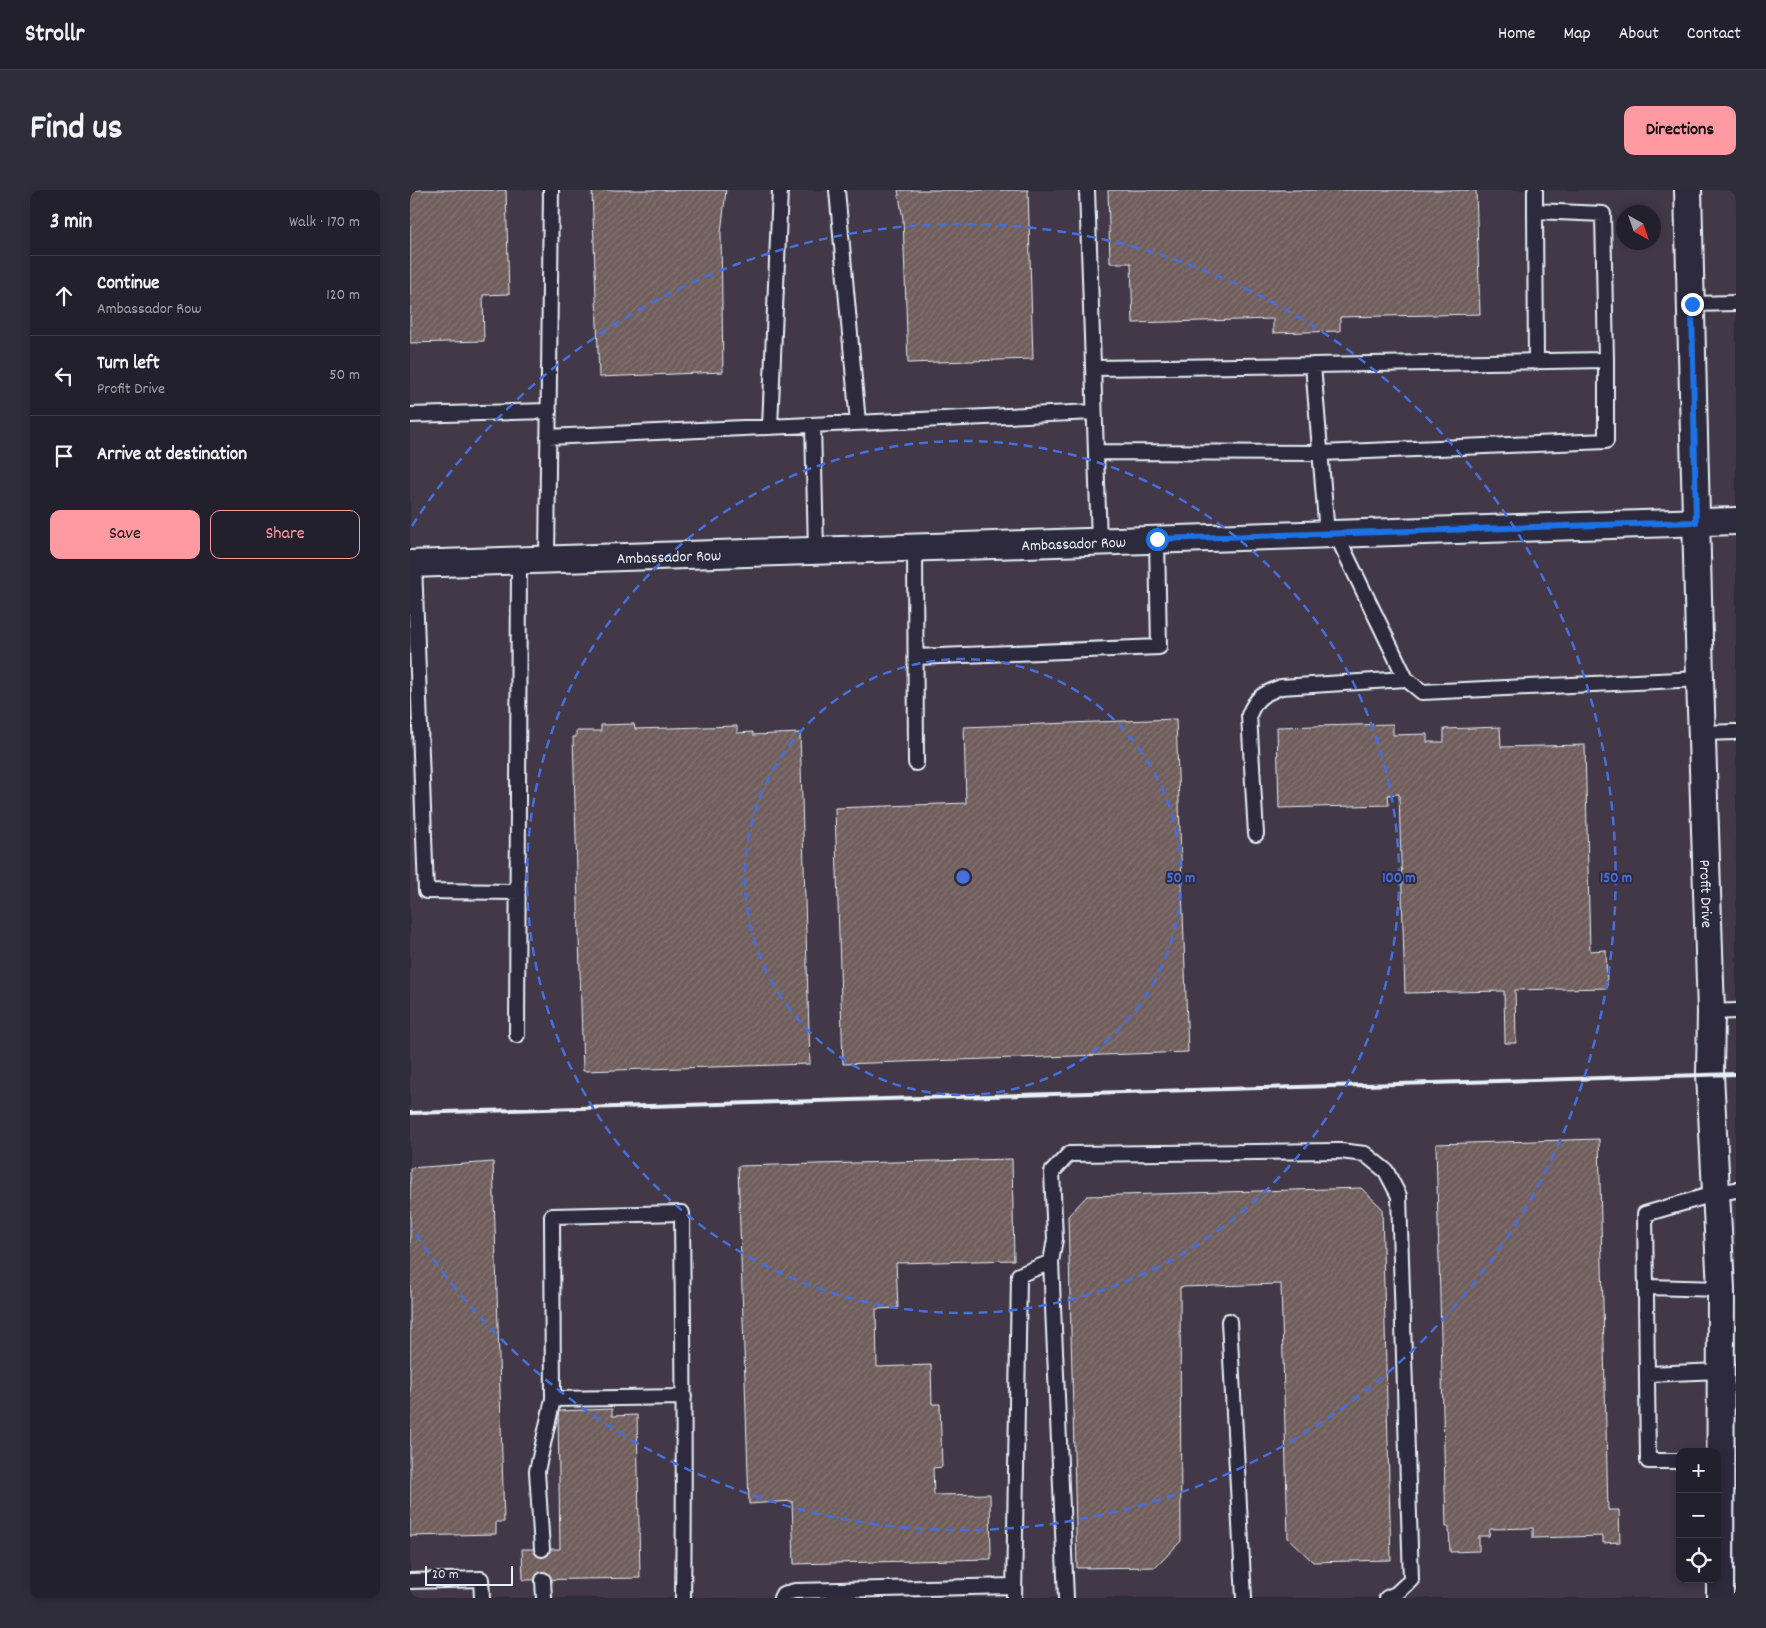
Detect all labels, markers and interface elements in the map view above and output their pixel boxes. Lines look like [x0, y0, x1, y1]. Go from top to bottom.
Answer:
text: Strollr [25, 18, 84, 52]
text: Home [1498, 22, 1535, 47]
text: Map [1563, 22, 1591, 47]
text: About [1619, 22, 1659, 47]
text: Contact [1687, 22, 1741, 47]
text: Find us [30, 105, 122, 155]
button: Directions [1624, 106, 1736, 155]
north arrow [1616, 205, 1661, 250]
text: 3 min [50, 208, 92, 238]
text: Walk · 170 m [289, 211, 360, 234]
text: Continue [97, 271, 159, 298]
icon: ahead [50, 282, 78, 310]
text: 120 m [326, 284, 360, 307]
route end [1681, 293, 1704, 316]
text: Ambassador Row [97, 298, 202, 321]
text: Turn left [97, 351, 160, 378]
icon: left [50, 362, 78, 390]
text: 50 m [329, 364, 360, 387]
text: Profit Drive [97, 378, 165, 401]
icon: arrive [50, 442, 78, 470]
text: Arrive at destination [97, 442, 247, 469]
button: Save [50, 510, 200, 559]
button: Share [210, 510, 360, 559]
route start [1146, 528, 1169, 551]
street label: Ambassador Row [1021, 532, 1126, 558]
street label: Ambassador Row [616, 545, 722, 571]
street label: Profit Drive [1692, 859, 1717, 928]
centre of rings [954, 868, 972, 886]
text: 50 m [1167, 868, 1195, 890]
text: 100 m [1382, 868, 1416, 890]
text: 150 m [1600, 868, 1632, 890]
map controls [1676, 1448, 1721, 1583]
button: + [1676, 1448, 1721, 1493]
button: − [1676, 1493, 1721, 1538]
button: locate [1676, 1538, 1721, 1583]
scale bar [425, 1563, 512, 1586]
text: 20 m [432, 1565, 459, 1585]

